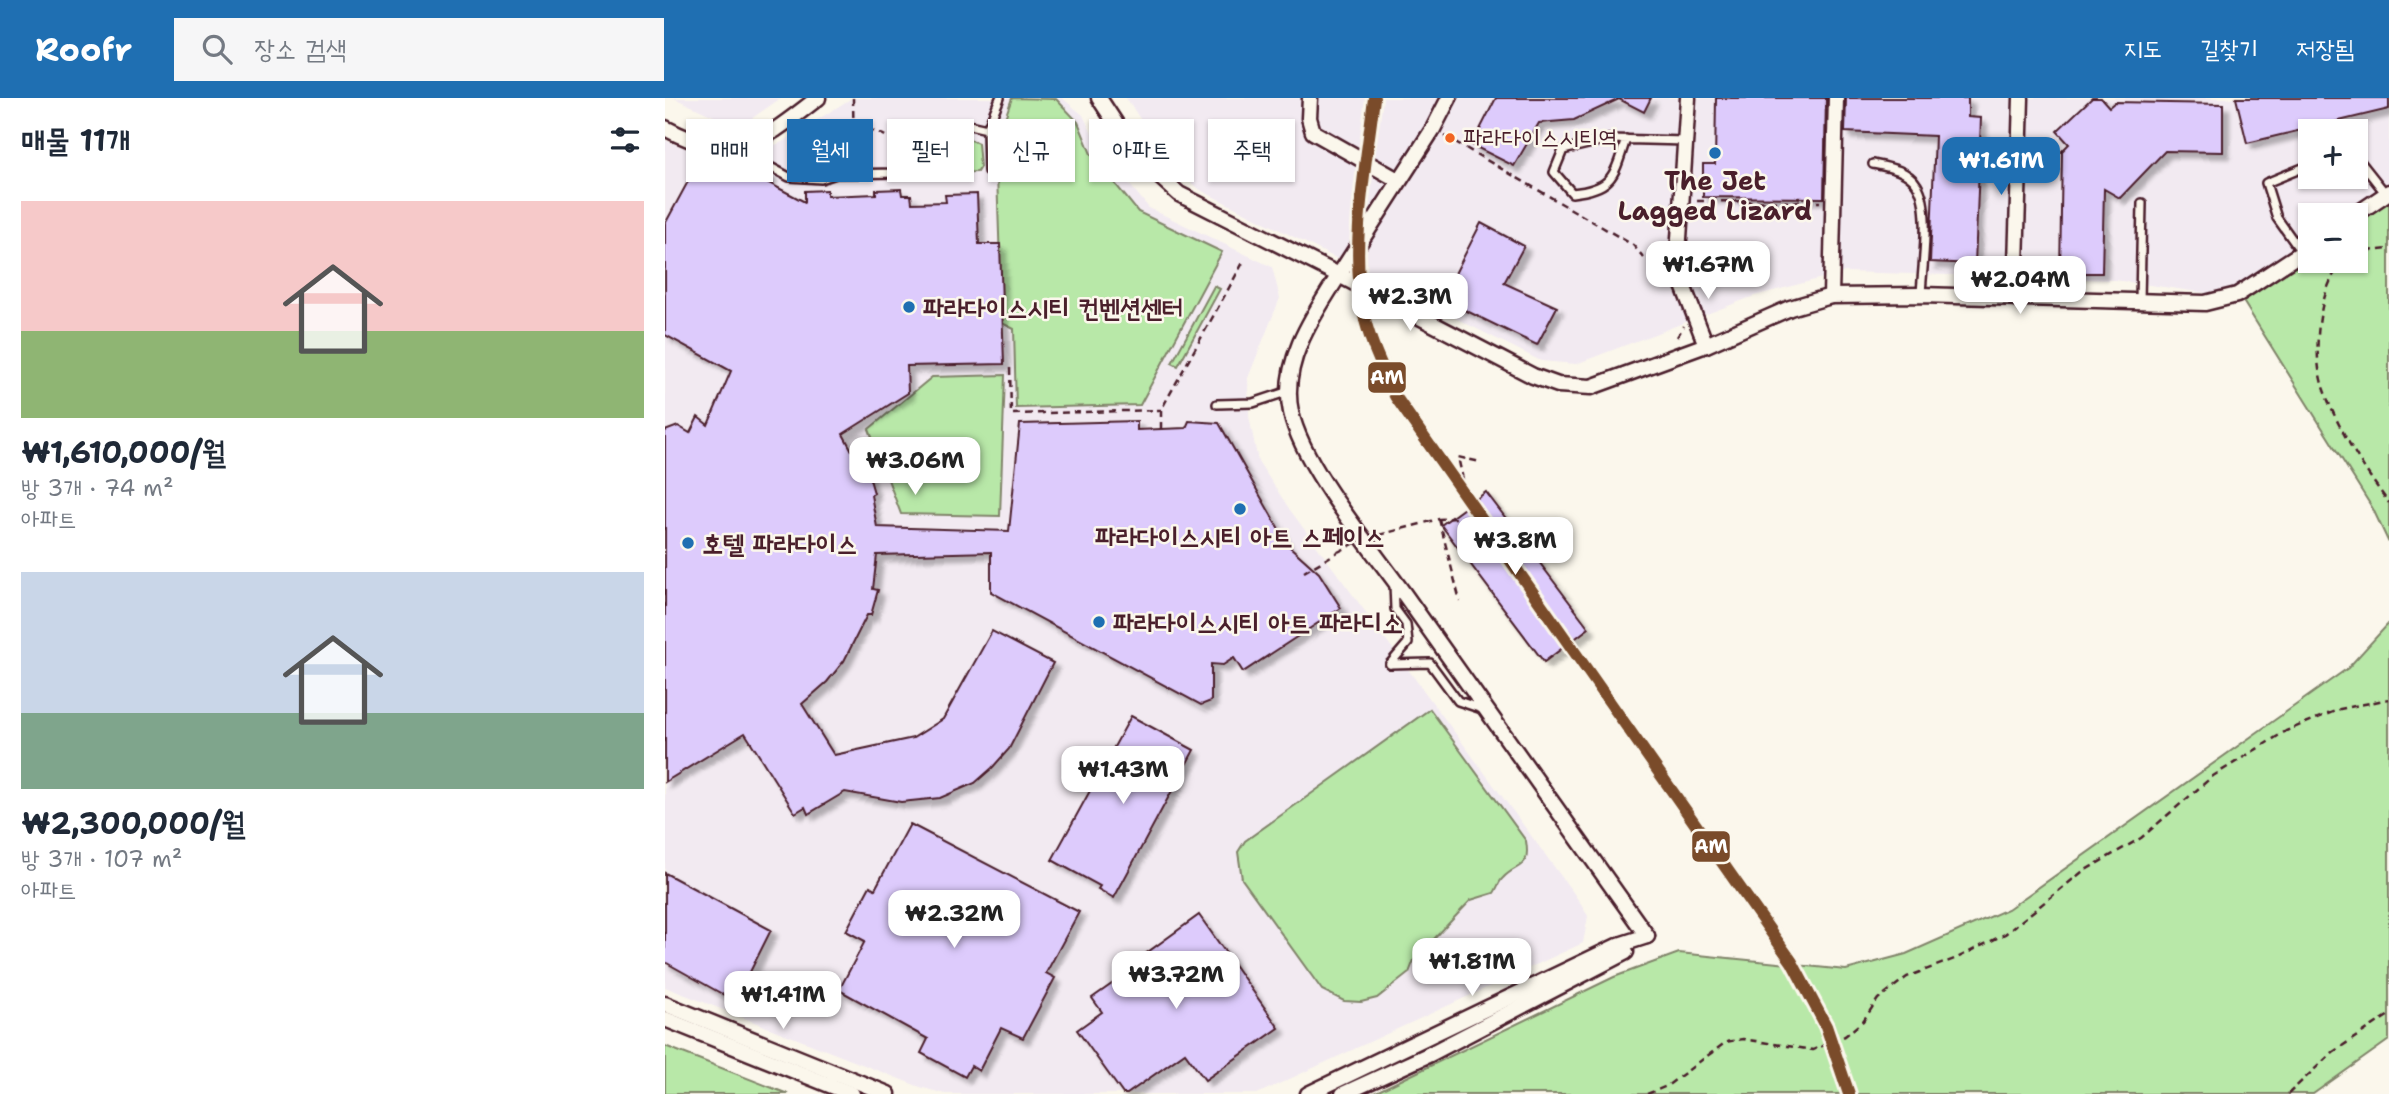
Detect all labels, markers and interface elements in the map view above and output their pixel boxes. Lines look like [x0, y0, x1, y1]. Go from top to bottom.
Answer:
search box [174, 18, 664, 81]
text: Roofr [35, 27, 132, 72]
icon: search [198, 30, 236, 68]
text: 장소 검색 [254, 31, 347, 66]
text: 지도 [2124, 33, 2162, 65]
text: 길찾기 [2200, 33, 2258, 65]
text: 저장됨 [2296, 33, 2354, 65]
chip: 매매 [686, 119, 773, 182]
chip: 월세 [787, 119, 873, 182]
chip: 필터 [887, 119, 974, 182]
chip: 신규 [988, 119, 1075, 182]
chip: 아파트 [1089, 119, 1194, 182]
chip: 주택 [1208, 119, 1295, 182]
map controls [2298, 119, 2368, 273]
button: + [2298, 119, 2368, 189]
text: 매물 11개 [21, 120, 130, 161]
icon: filters [606, 121, 644, 159]
place label: 파라다이스시티역 [1463, 122, 1618, 154]
marker: 파라다이스시티역 [1443, 131, 1457, 145]
pin: ₩1.61M [1944, 138, 2058, 197]
marker: The Jet Lagged Lizard [1707, 145, 1723, 161]
text: ₩1.61M [1958, 145, 2044, 175]
place label: The Jet Lagged Lizard [1618, 163, 1812, 228]
button: − [2298, 203, 2368, 273]
pin: ₩1.67M [1651, 242, 1765, 301]
icon: home [270, 246, 396, 372]
text: ₩1.67M [1662, 249, 1754, 279]
pin: ₩2.04M [1963, 256, 2077, 316]
text: ₩2.04M [1970, 264, 2070, 294]
pin: ₩2.3M [1361, 274, 1459, 333]
text: ₩2.3M [1368, 281, 1452, 311]
place label: 파라다이스시티 컨벤션센터 [923, 290, 1183, 325]
marker: 파라다이스시티 컨벤션센터 [901, 299, 917, 315]
line badge: AM [1367, 361, 1407, 394]
text: AM [1370, 365, 1405, 390]
text: ₩1,610,000/월 [21, 432, 226, 473]
pin: ₩3.06M [858, 438, 972, 497]
text: ₩3.06M [865, 445, 965, 475]
text: 방 3개 · 74 m² [21, 473, 174, 503]
marker: 파라다이스시티 아트 스페이스 [1232, 501, 1248, 517]
text: 아파트 [21, 504, 77, 534]
pin: ₩3.8M [1466, 518, 1564, 577]
place label: 파라다이스시티 아트 스페이스 [1095, 519, 1385, 554]
text: ₩3.8M [1473, 525, 1557, 555]
place label: 호텔 파라다이스 [702, 526, 857, 561]
marker: 호텔 파라다이스 [680, 535, 696, 551]
place label: 파라다이스시티 아트 파라디소 [1113, 605, 1403, 640]
marker: 파라다이스시티 아트 파라디소 [1091, 614, 1107, 630]
icon: home [270, 617, 396, 743]
pin: ₩1.43M [1066, 746, 1180, 806]
text: ₩1.43M [1077, 754, 1169, 784]
text: ₩2,300,000/월 [21, 803, 246, 844]
line badge: AM [1691, 830, 1731, 863]
text: AM [1694, 834, 1729, 859]
text: 방 3개 · 107 m² [21, 844, 182, 874]
text: 아파트 [21, 875, 77, 905]
pin: ₩2.32M [897, 890, 1011, 950]
text: ₩2.32M [904, 898, 1004, 928]
pin: ₩1.81M [1415, 939, 1529, 998]
text: ₩1.81M [1428, 946, 1516, 976]
pin: ₩3.72M [1119, 951, 1233, 1011]
text: ₩3.72M [1128, 959, 1224, 989]
pin: ₩1.41M [726, 972, 840, 1031]
text: ₩1.41M [740, 979, 826, 1009]

